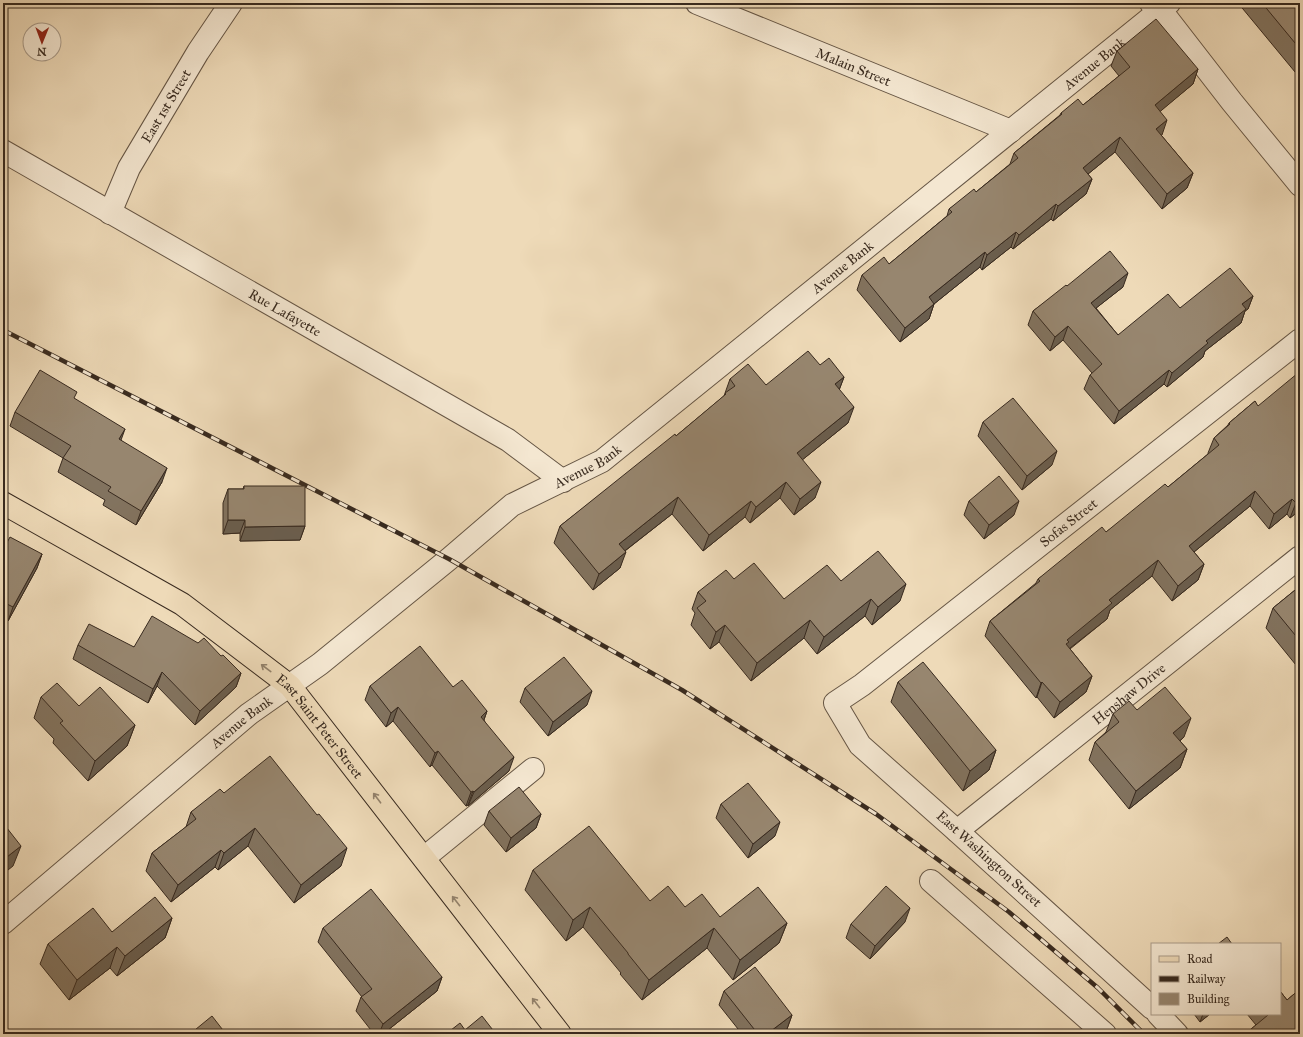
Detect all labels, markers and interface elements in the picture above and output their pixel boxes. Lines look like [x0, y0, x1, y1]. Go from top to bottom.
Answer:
north arrow [22, 22, 62, 62]
street label: Avenue Bank [1059, 33, 1129, 94]
street label: Malain Street [814, 44, 893, 90]
text: N [36, 45, 47, 58]
street label: East 1st Street [137, 66, 194, 146]
street label: Avenue Bank [807, 237, 877, 298]
street label: Rue Lafayette [246, 285, 325, 340]
street label: Avenue Bank [550, 440, 625, 492]
street label: Sofas Street [1036, 494, 1101, 550]
street label: Henshaw Drive [1089, 659, 1169, 728]
one-way arrow [261, 663, 272, 672]
street label: East Saint Peter Street [273, 670, 367, 782]
street label: Avenue Bank [206, 692, 276, 752]
one-way arrow [373, 792, 382, 803]
street label: East Washington Street [933, 807, 1045, 911]
one-way arrow [452, 896, 460, 907]
legend [1151, 943, 1281, 1015]
text: Road [1187, 952, 1213, 966]
text: Railway [1187, 972, 1226, 986]
text: Building [1187, 992, 1230, 1007]
one-way arrow [532, 998, 541, 1009]

